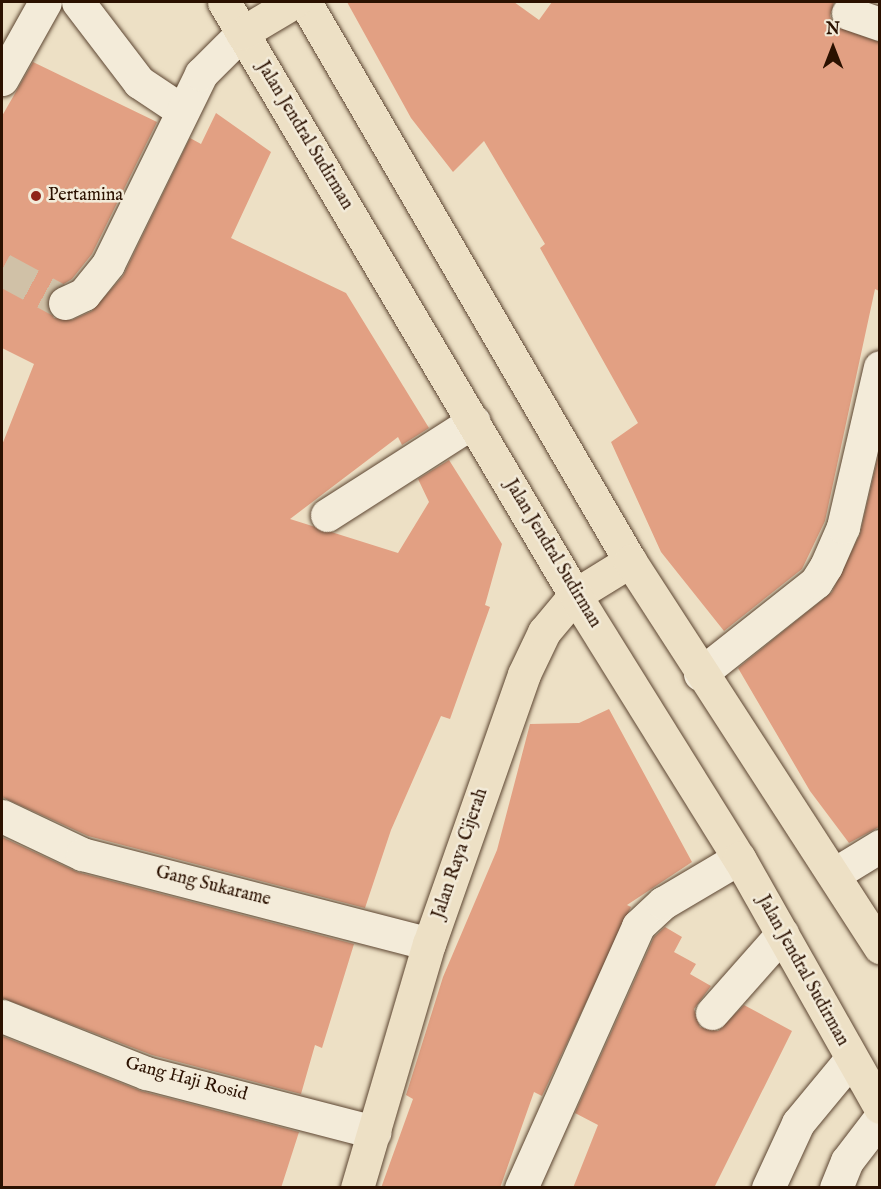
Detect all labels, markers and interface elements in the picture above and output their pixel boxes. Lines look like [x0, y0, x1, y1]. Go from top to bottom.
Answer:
north arrow [803, 18, 863, 78]
text: N [826, 20, 840, 40]
street label: Jalan Jendral Sudirman [251, 58, 357, 214]
place label: Pertamina [48, 185, 123, 207]
marker: Pertamina [29, 189, 43, 203]
street label: Jalan Jendral Sudirman [499, 476, 605, 632]
street label: Jalan Raya Cijerah [429, 786, 493, 922]
street label: Gang Sukarame [153, 862, 273, 912]
street label: Jalan Jendral Sudirman [752, 892, 852, 1050]
street label: Gang Haji Rosid [123, 1053, 249, 1107]

